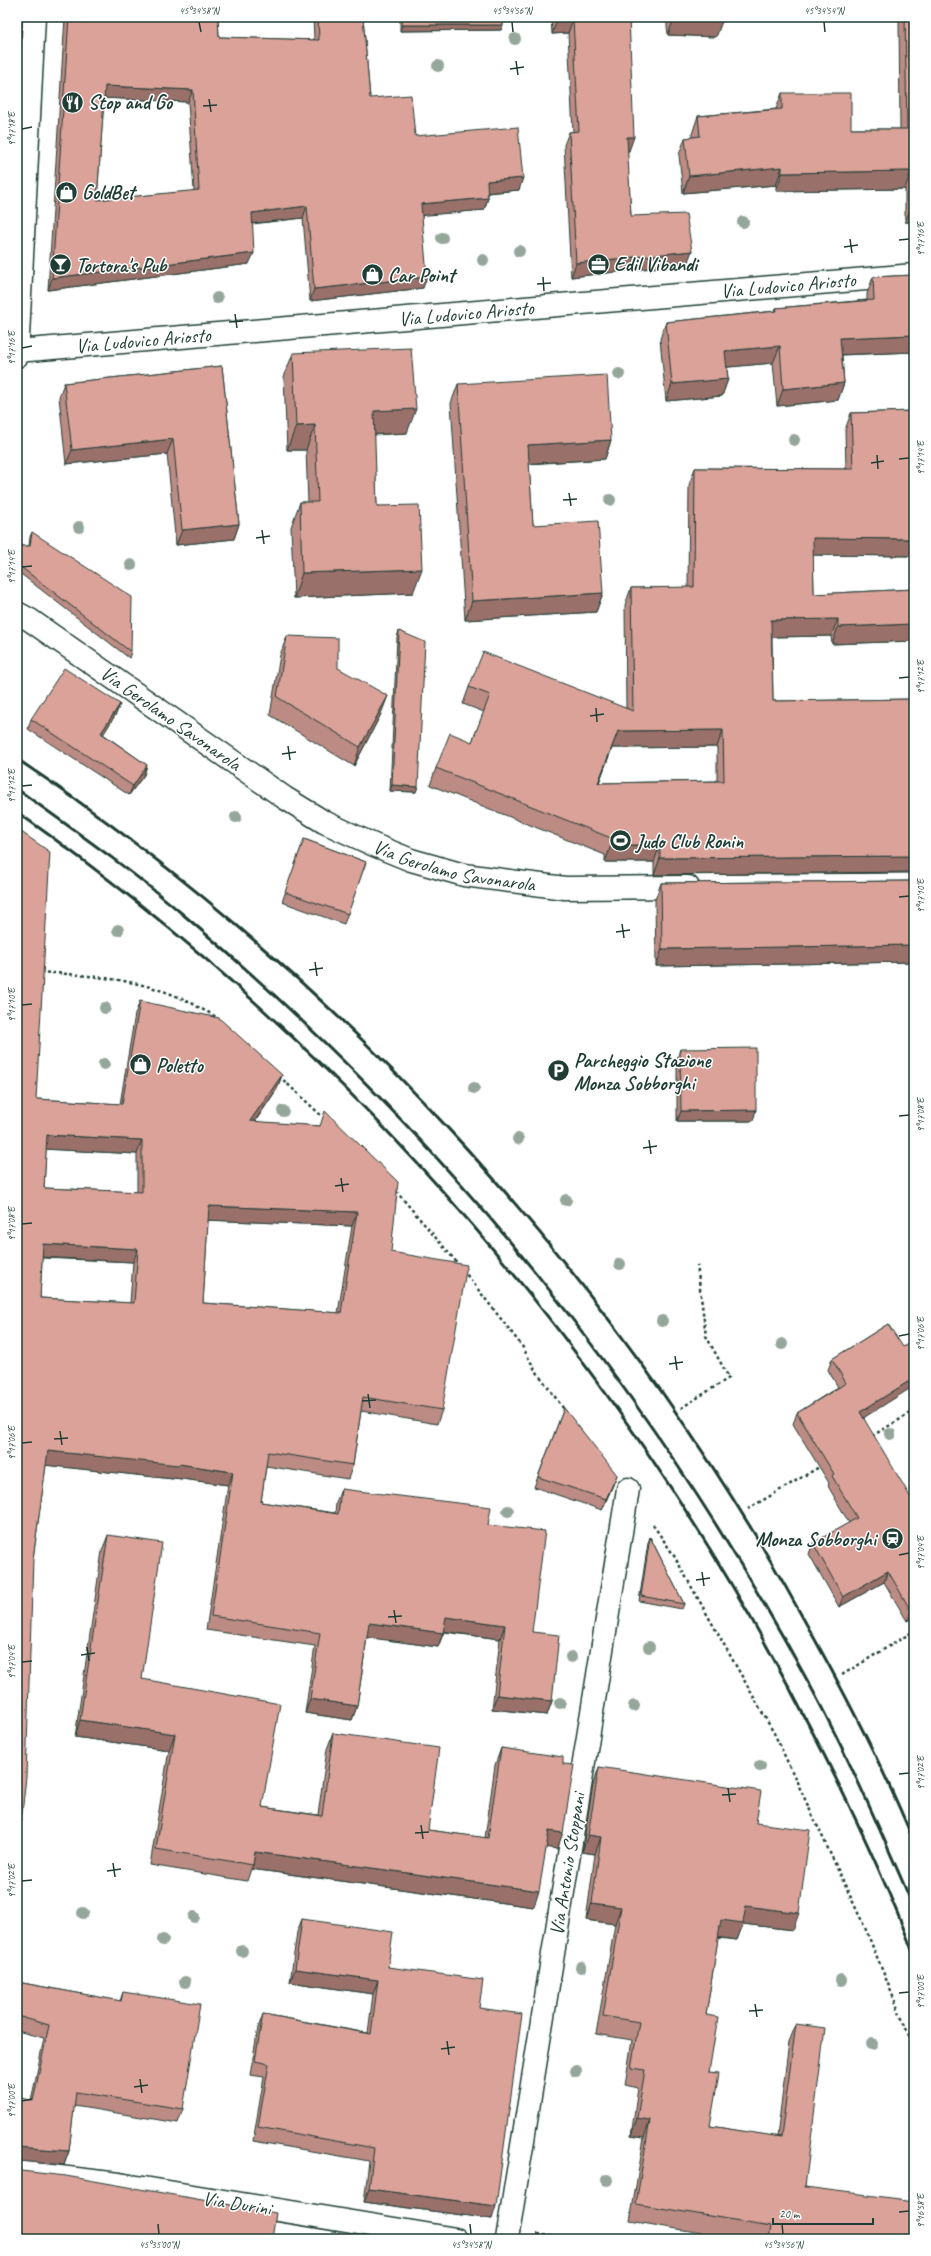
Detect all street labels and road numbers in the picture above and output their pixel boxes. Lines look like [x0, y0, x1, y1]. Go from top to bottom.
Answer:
street label: Via Ludovico Ariosto [720, 267, 858, 304]
street label: Via Ludovico Ariosto [398, 295, 536, 332]
street label: Via Ludovico Ariosto [75, 322, 213, 359]
street label: Via Gerolamo Savonarola [96, 661, 247, 777]
street label: Via Gerolamo Savonarola [369, 834, 538, 897]
street label: Via Antonio Stoppani [544, 1789, 591, 1937]
street label: Via Durini [201, 2186, 275, 2222]

